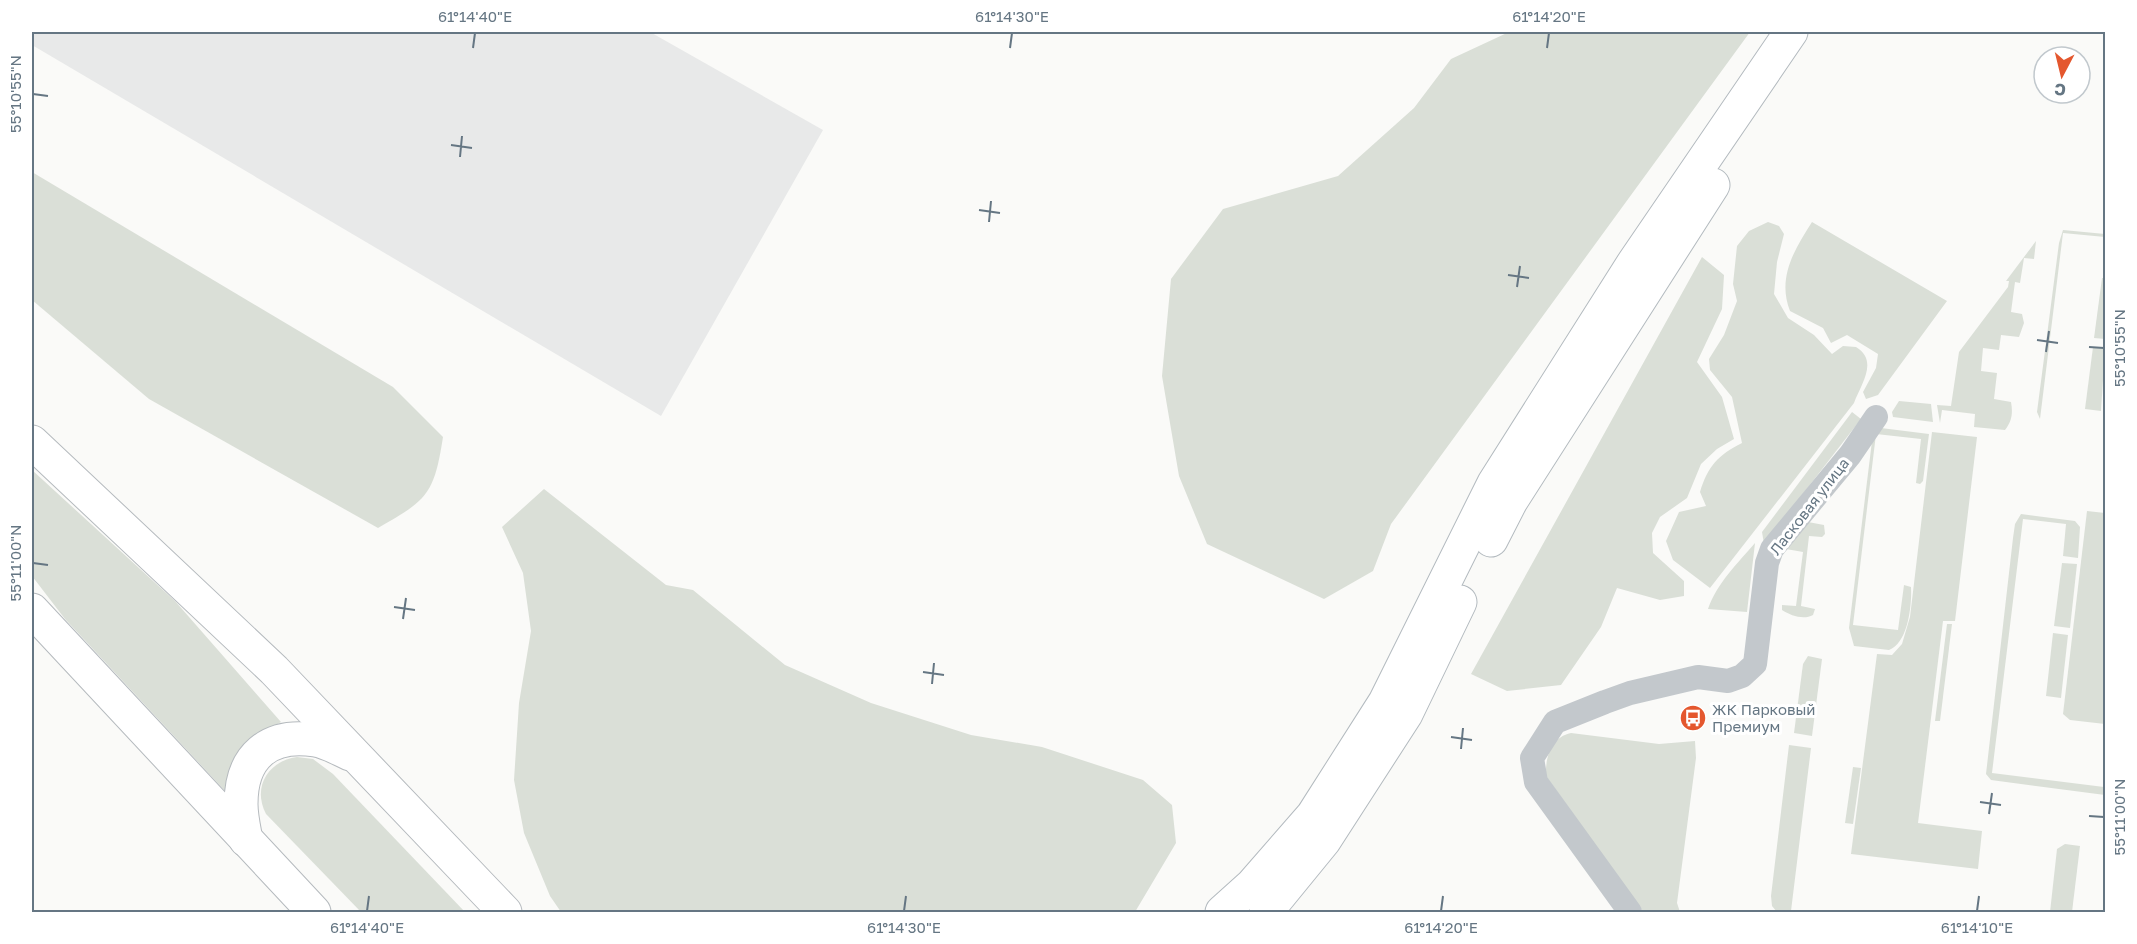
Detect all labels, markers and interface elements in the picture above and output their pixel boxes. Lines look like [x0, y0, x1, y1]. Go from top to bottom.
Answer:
text: 61°14'40"E [438, 7, 512, 25]
text: 61°14'30"E [975, 7, 1049, 25]
text: 61°14'20"E [1512, 7, 1586, 25]
north arrow [2032, 45, 2092, 105]
text: 55°10'55"N [6, 55, 24, 133]
text: С [2053, 79, 2067, 101]
text: 55°10'55"N [2110, 309, 2128, 387]
street label: Ласковая улица [1766, 454, 1852, 558]
text: 55°11'00"N [6, 525, 24, 601]
place label: ЖК Парковый Премиум [1712, 700, 1816, 735]
bus stop icon: ЖК Парковый Премиум [1678, 703, 1708, 733]
text: 55°11'00"N [2110, 779, 2128, 855]
text: 61°14'40"E [330, 918, 404, 936]
text: 61°14'30"E [867, 918, 941, 936]
text: 61°14'20"E [1404, 918, 1478, 936]
text: 61°14'10"E [1941, 918, 2013, 936]

